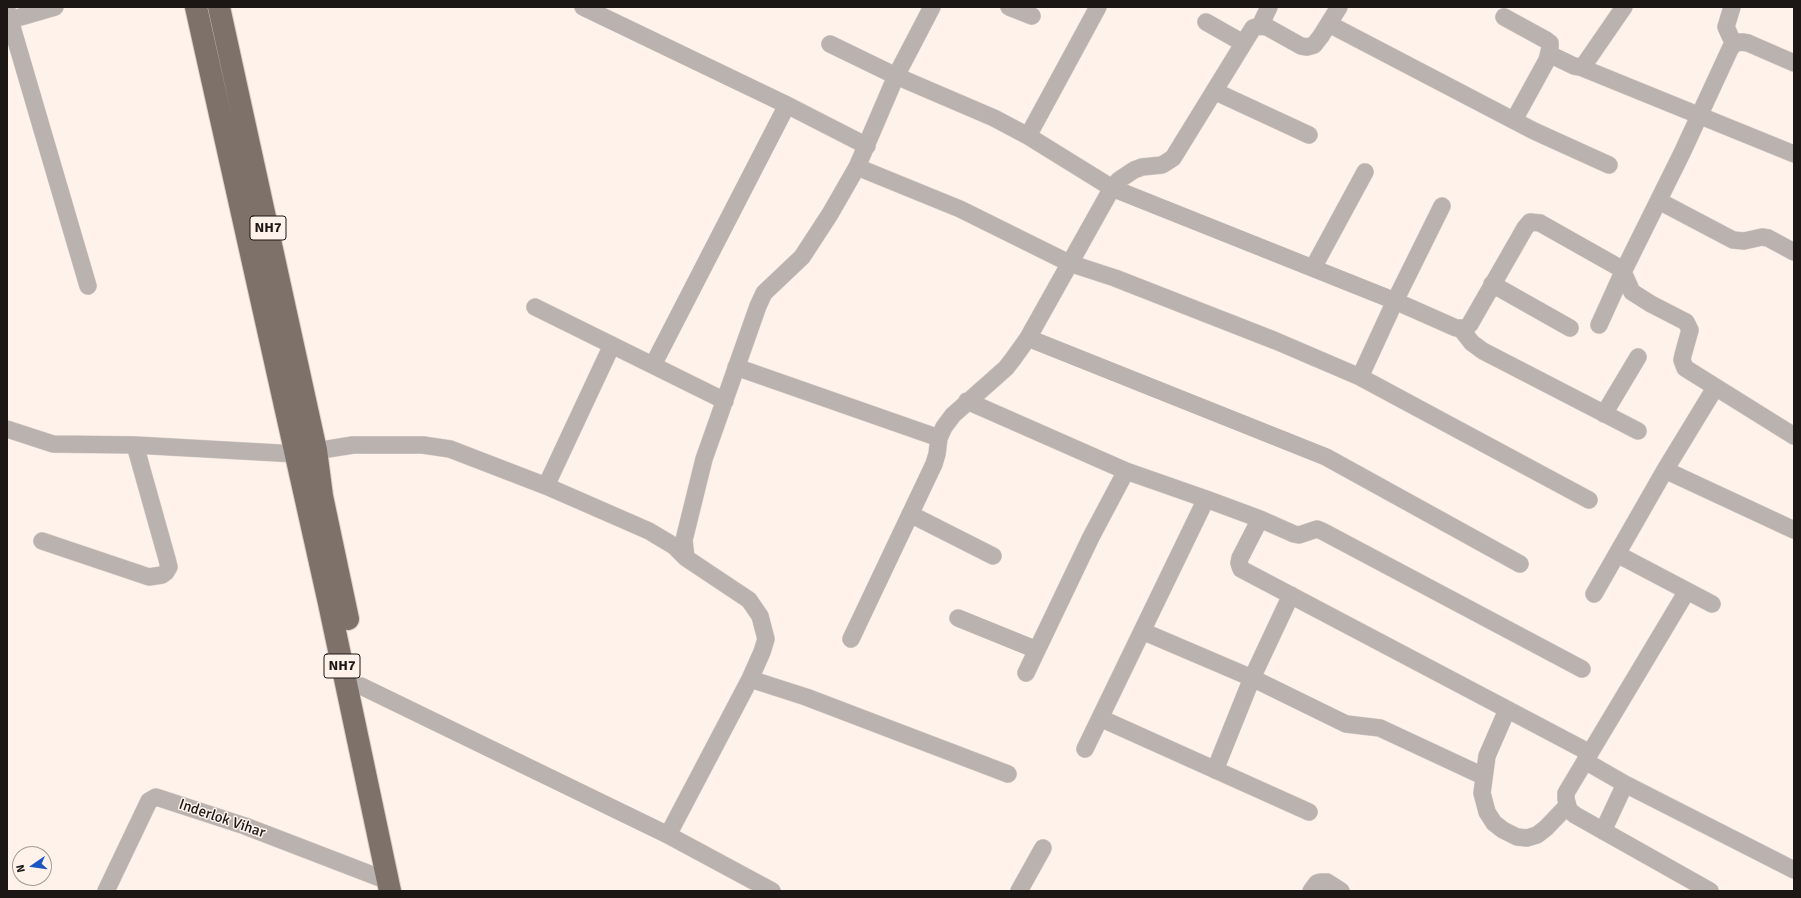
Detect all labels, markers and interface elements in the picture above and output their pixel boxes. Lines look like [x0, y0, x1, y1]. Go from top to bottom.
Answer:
road number: NH7 [250, 216, 286, 240]
road number: NH7 [324, 654, 360, 678]
street label: Inderlok Vihar [176, 796, 268, 842]
north arrow [12, 846, 52, 886]
text: N [14, 863, 28, 874]

